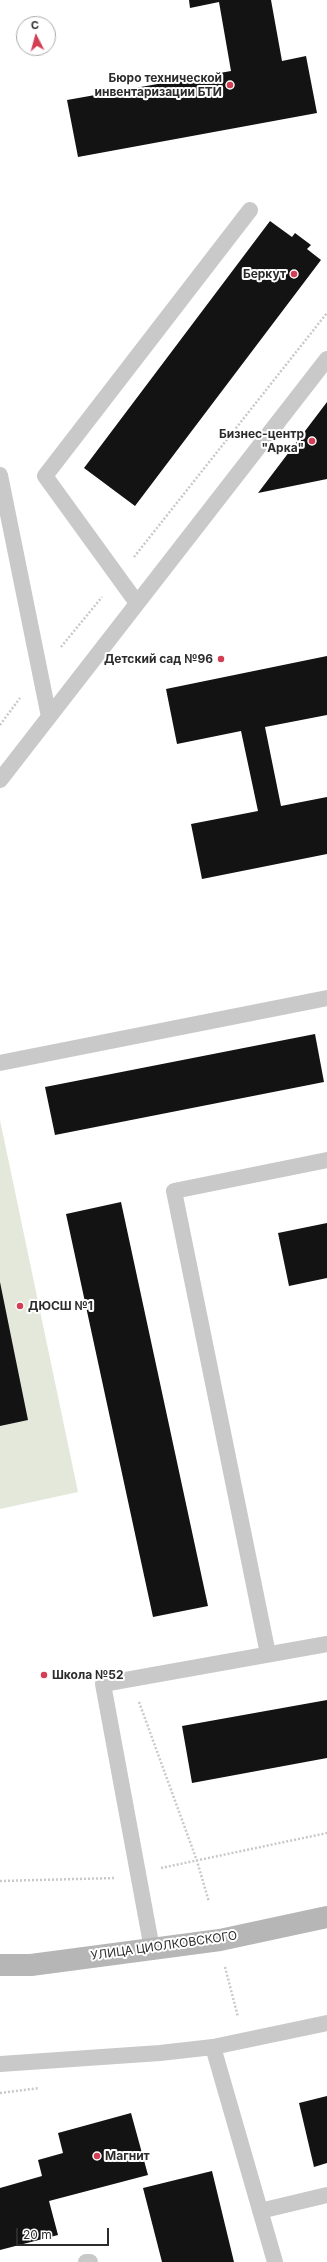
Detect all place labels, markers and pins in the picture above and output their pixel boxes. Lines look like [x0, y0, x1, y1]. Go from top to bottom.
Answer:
place label: Бюро технической инвентаризации БТИ [94, 71, 222, 99]
marker: Бюро технической инвентаризации БТИ [225, 80, 235, 90]
place label: Беркут [243, 267, 286, 281]
marker: Беркут [289, 269, 299, 279]
place label: Бизнес-центр "Арка" [219, 427, 304, 455]
marker: Бизнес-центр "Арка" [307, 436, 317, 446]
place label: Детский сад №96 [104, 652, 213, 666]
marker: Детский сад №96 [216, 654, 226, 664]
place label: ДЮСШ №1 [28, 1299, 93, 1313]
marker: ДЮСШ №1 [15, 1301, 25, 1311]
place label: Школа №52 [52, 1668, 123, 1682]
marker: Школа №52 [39, 1670, 49, 1680]
place label: Магнит [105, 2149, 150, 2163]
marker: Магнит [92, 2151, 102, 2161]

